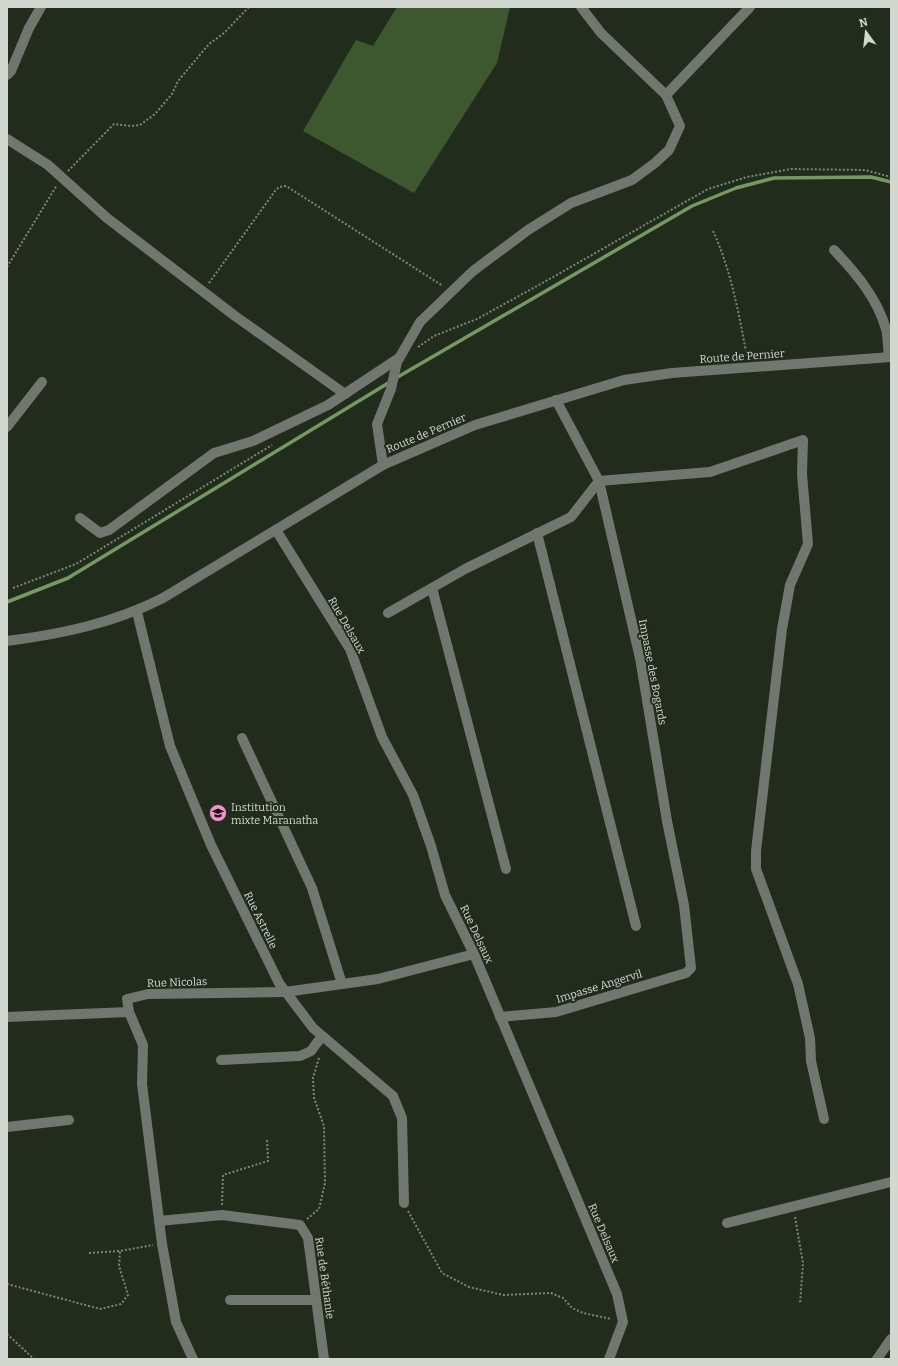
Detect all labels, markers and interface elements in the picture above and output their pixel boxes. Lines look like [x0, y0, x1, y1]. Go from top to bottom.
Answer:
north arrow [846, 12, 886, 52]
text: N [858, 15, 870, 30]
street label: Route de Pernier [699, 347, 785, 366]
street label: Route de Pernier [384, 411, 468, 456]
street label: Rue Delsaux [325, 595, 368, 656]
street label: Impasse des Bogards [636, 618, 669, 726]
place label: Institution mixte Maranatha [231, 801, 318, 827]
school or university icon: Institution mixte Maranatha [208, 803, 228, 823]
street label: Rue Astrelle [241, 890, 280, 951]
street label: Rue Delsaux [457, 903, 496, 966]
street label: Impasse Angervil [555, 967, 644, 1006]
street label: Rue Nicolas [147, 975, 207, 990]
street label: Rue Delsaux [585, 1202, 622, 1265]
street label: Rue de Béthanie [312, 1236, 337, 1320]

